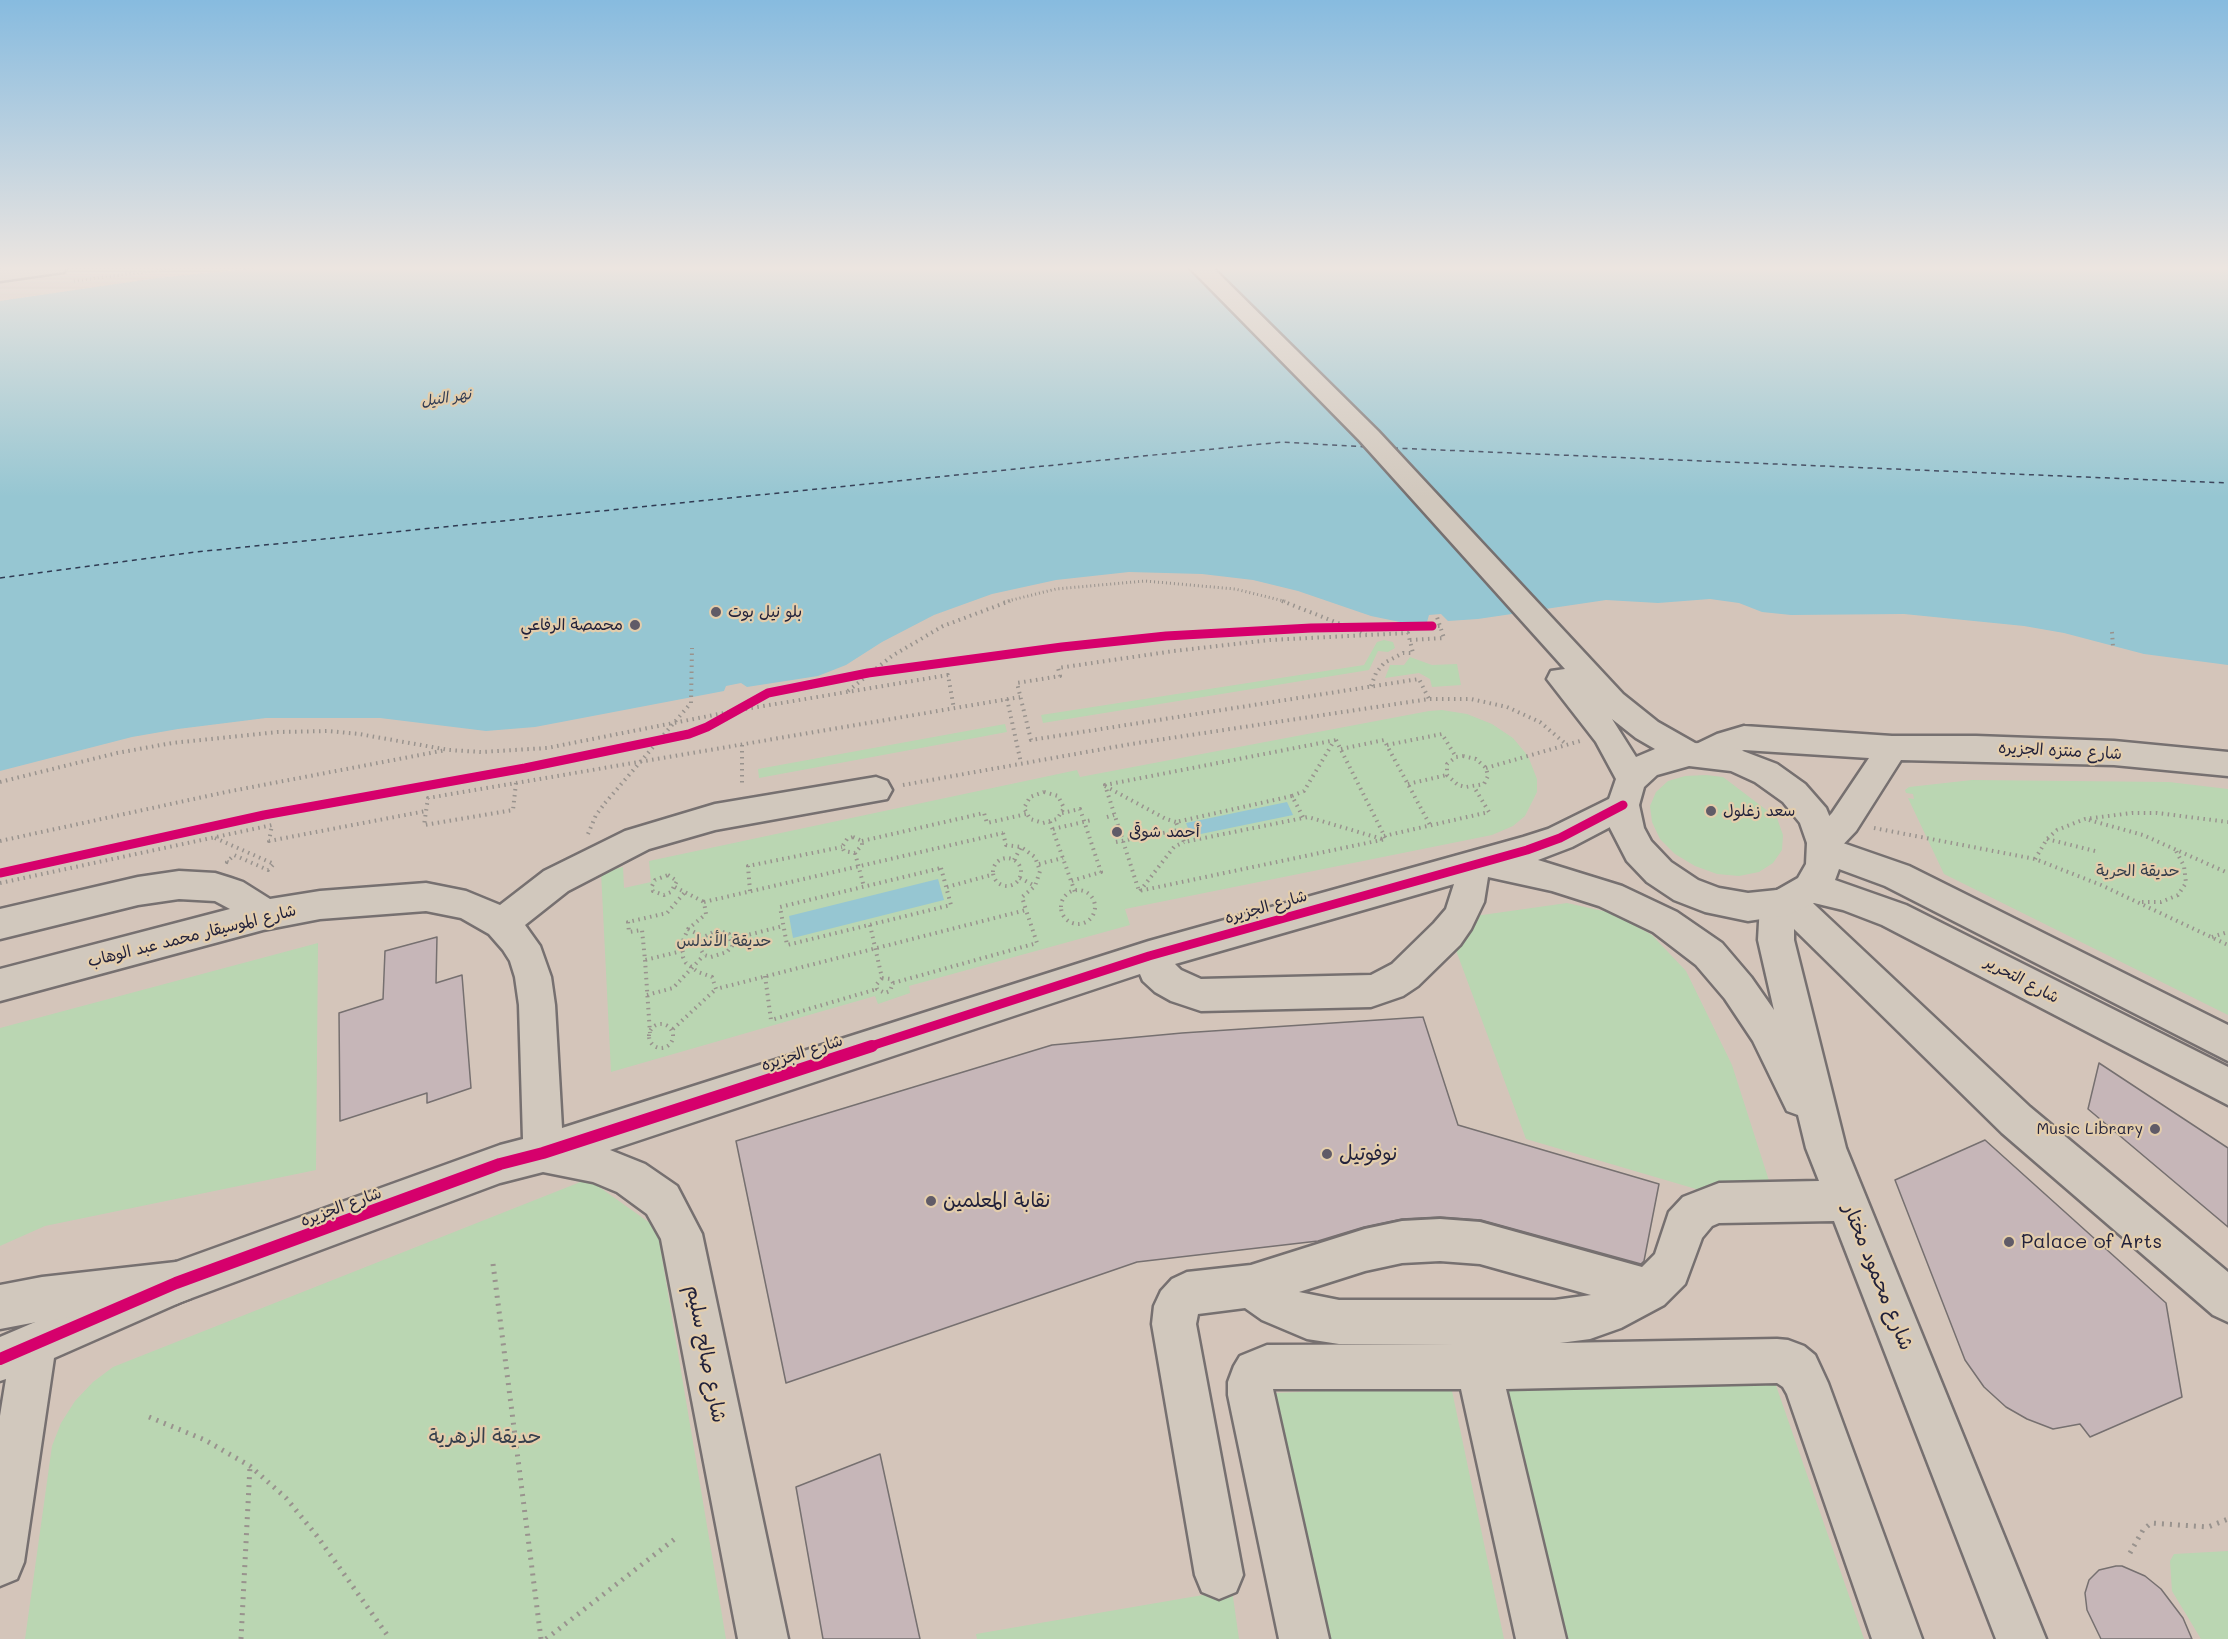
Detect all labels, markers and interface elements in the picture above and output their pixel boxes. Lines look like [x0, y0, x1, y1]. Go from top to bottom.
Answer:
water label: نهر النيل [420, 385, 472, 411]
place label: بلو نيل بوت [728, 602, 802, 622]
marker: بلو نيل بوت [709, 605, 723, 619]
place label: محمصة الرفاعي [520, 615, 623, 635]
marker: محمصة الرفاعي [628, 618, 642, 632]
street label: شارع منتزه الجزيره [1998, 738, 2122, 764]
place label: سعد زغلول [1723, 801, 1795, 821]
marker: سعد زغلول [1704, 804, 1718, 818]
place label: أحمد شوقى [1129, 822, 1200, 842]
marker: أحمد شوقى [1110, 825, 1124, 839]
park label: حديقة الحرية [2096, 861, 2180, 881]
street label: شارع الجزيره [1223, 886, 1309, 928]
street label: شارع الموسيقار محمد عبد الوهاب [86, 901, 298, 971]
park label: حديقة الأندلس [677, 931, 771, 951]
street label: شارع التحرير [1982, 952, 2062, 1008]
street label: شارع الجزيره [759, 1031, 845, 1075]
place label: Music Library [2036, 1119, 2143, 1139]
marker: Music Library [2148, 1122, 2162, 1136]
place label: نوفوتيل [1339, 1142, 1397, 1166]
marker: نوفوتيل [1320, 1147, 1334, 1161]
street label: شارع الجزيره [298, 1183, 384, 1231]
place label: نقابة المعلمين [943, 1189, 1050, 1213]
marker: نقابة المعلمين [924, 1194, 938, 1208]
street label: شارع محمود مختار [1838, 1200, 1918, 1354]
place label: Palace of Arts [2021, 1230, 2162, 1254]
marker: Palace of Arts [2002, 1235, 2016, 1249]
street label: شارع صالح سليم [681, 1283, 731, 1425]
park label: حديقة الزهرية [429, 1425, 541, 1449]

